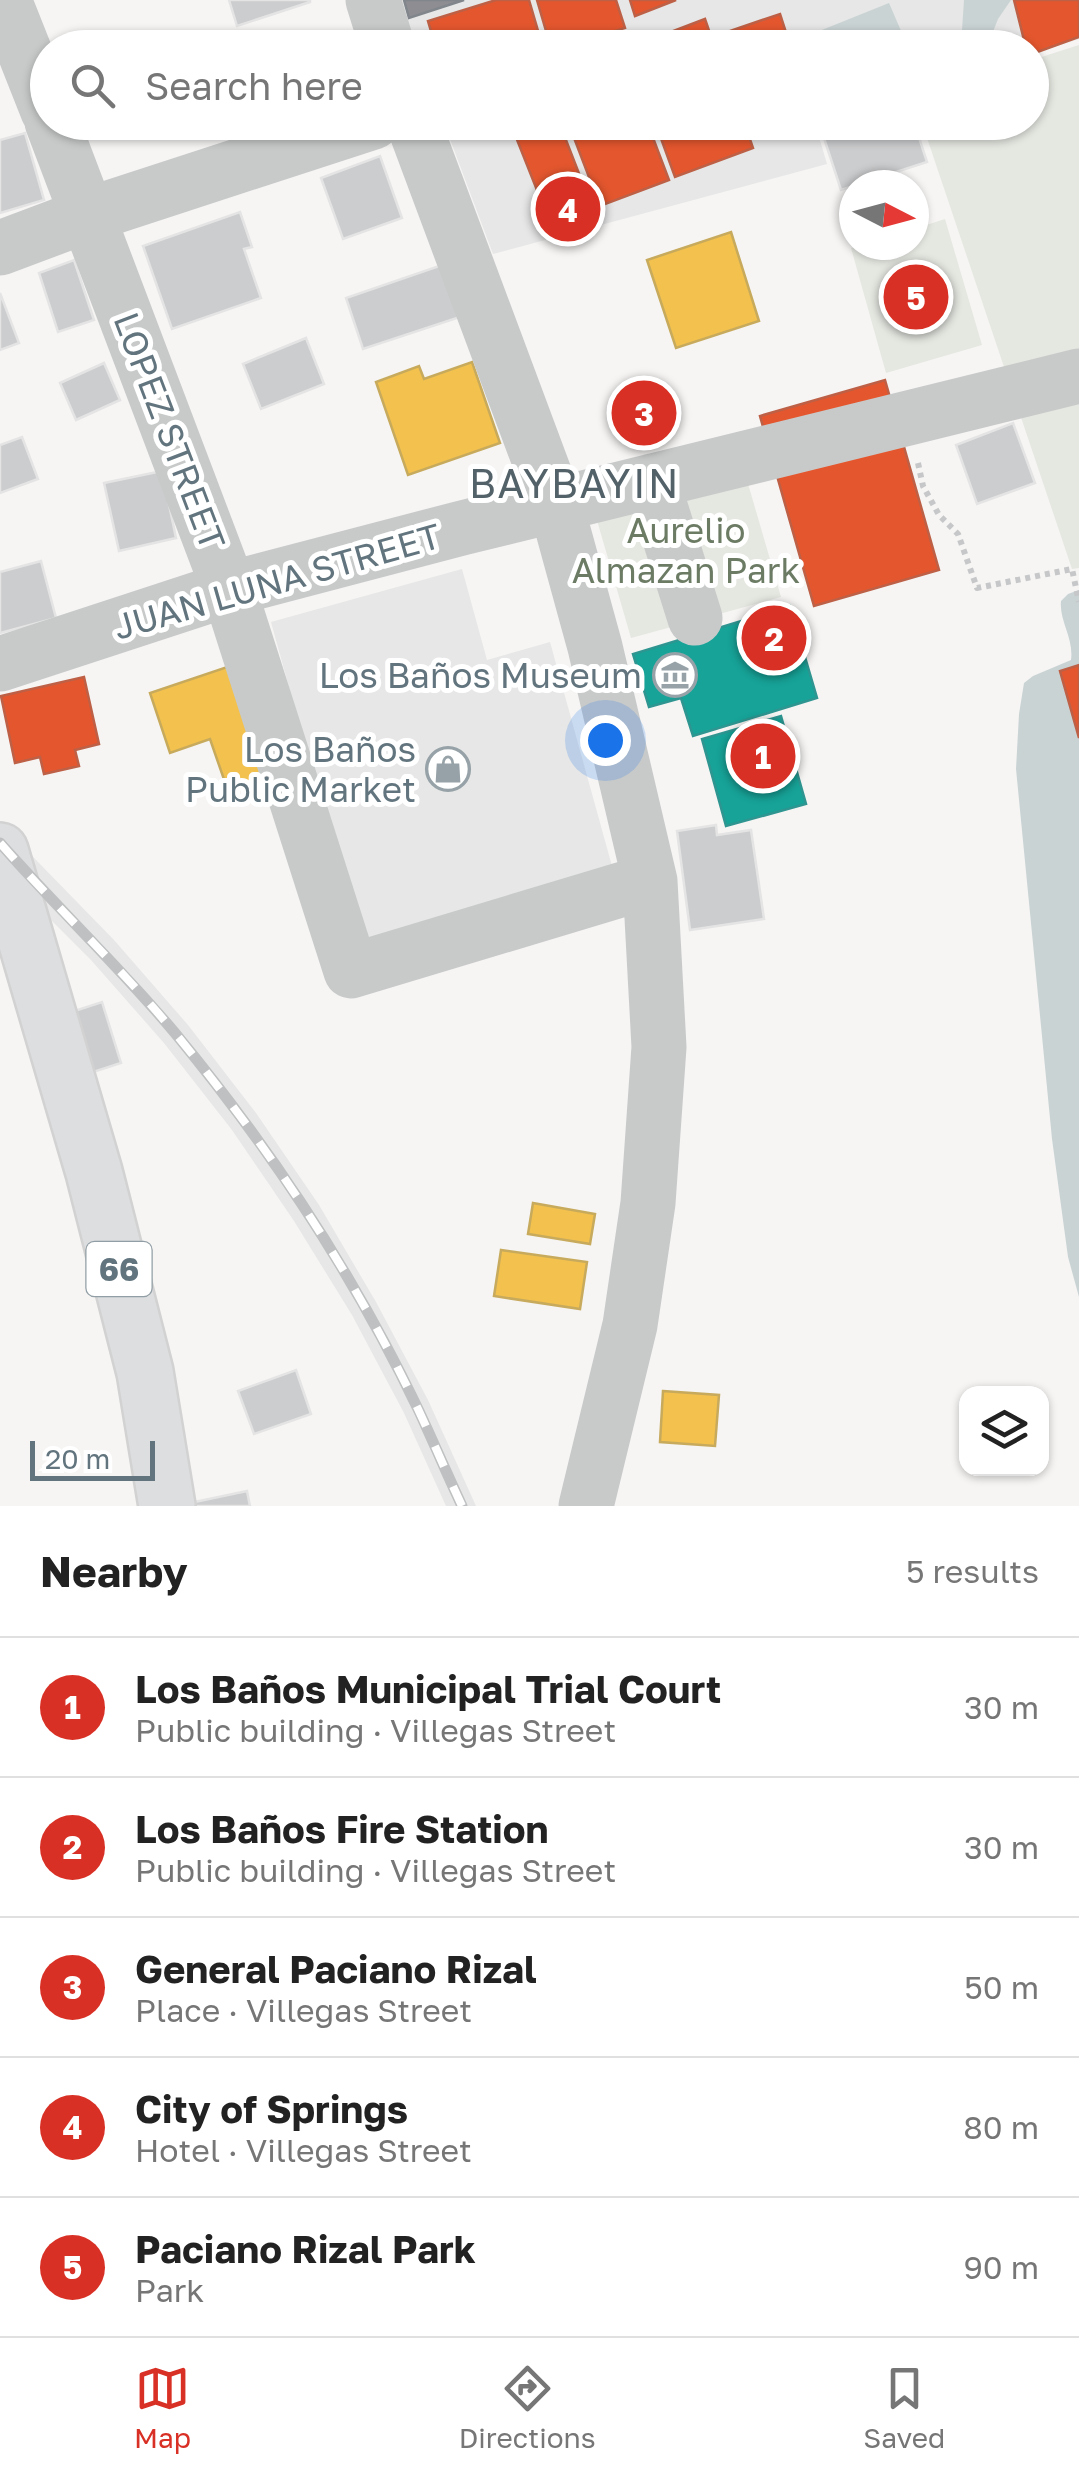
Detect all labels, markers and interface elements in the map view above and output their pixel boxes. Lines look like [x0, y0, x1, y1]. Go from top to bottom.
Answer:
search box [30, 30, 1049, 140]
icon: search [65, 58, 120, 113]
text: Search here [145, 63, 363, 108]
north arrow [839, 170, 929, 260]
pin: 4 [536, 172, 600, 246]
pin: 5 [884, 260, 948, 334]
street label: LOPEZ STREET [105, 306, 235, 556]
pin: 3 [612, 376, 676, 450]
district label: BAYBAYIN [469, 459, 681, 507]
park label: Aurelio Almazan Park [572, 509, 800, 591]
street label: JUAN LUNA STREET [109, 514, 445, 648]
pin: 2 [742, 600, 806, 676]
museum icon: Los Baños Museum [652, 652, 698, 698]
place label: Los Baños Museum [319, 654, 642, 696]
your location [580, 715, 631, 766]
pin: 1 [730, 718, 796, 794]
place label: Los Baños Public Market [185, 728, 416, 810]
shop icon: Los Baños Public Market [425, 746, 471, 792]
road number: 66 [86, 1242, 152, 1296]
map controls [959, 1386, 1049, 1476]
button: layers [959, 1386, 1049, 1476]
scale bar [30, 1436, 155, 1480]
text: 20 m [45, 1442, 110, 1475]
text: Nearby [40, 1546, 188, 1596]
text: 5 results [906, 1552, 1039, 1590]
text: Los Baños Municipal Trial Court [135, 1666, 721, 1711]
text: 1 [64, 1688, 81, 1726]
text: 30 m [964, 1688, 1039, 1726]
text: Public building · Villegas Street [135, 1711, 616, 1749]
text: Los Baños Fire Station [135, 1806, 549, 1851]
text: 2 [63, 1828, 82, 1866]
text: 30 m [964, 1828, 1039, 1866]
text: Public building · Villegas Street [135, 1851, 616, 1889]
text: General Paciano Rizal [135, 1946, 537, 1991]
text: 3 [63, 1968, 82, 2006]
text: 50 m [964, 1968, 1039, 2006]
text: Place · Villegas Street [135, 1991, 472, 2029]
text: City of Springs [135, 2086, 408, 2131]
text: 4 [62, 2108, 83, 2146]
text: 80 m [963, 2108, 1039, 2146]
text: Hotel · Villegas Street [135, 2131, 472, 2169]
text: Paciano Rizal Park [135, 2226, 476, 2271]
text: 5 [63, 2248, 82, 2286]
text: 90 m [963, 2248, 1039, 2286]
text: Park [135, 2271, 204, 2309]
tab: Map [134, 2361, 191, 2454]
tab: Directions [459, 2361, 596, 2454]
tab: Saved [863, 2361, 945, 2454]

